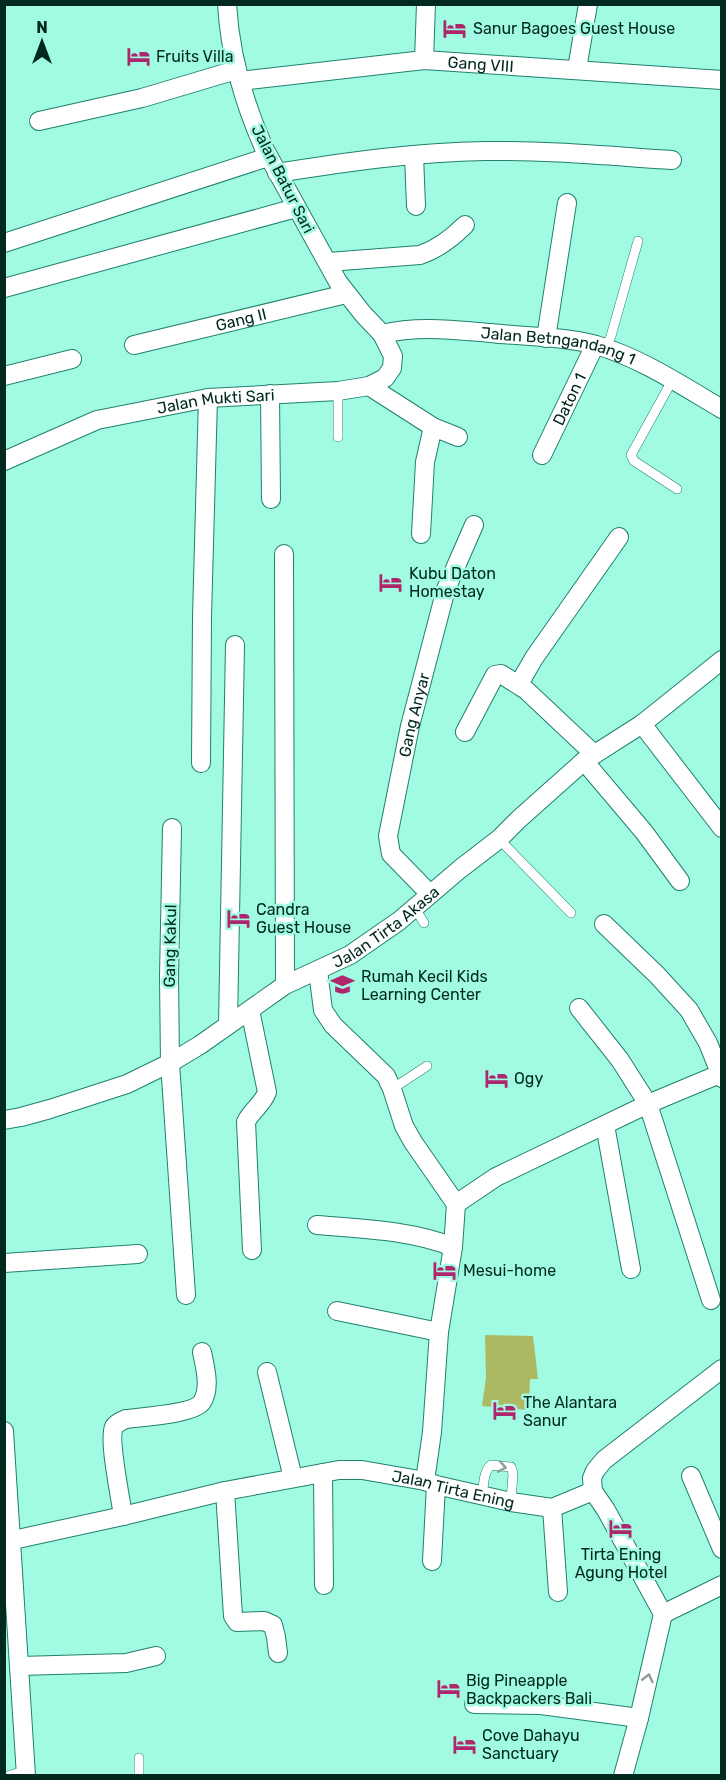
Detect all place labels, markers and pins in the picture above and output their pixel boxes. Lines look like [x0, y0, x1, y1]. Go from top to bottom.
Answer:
hotel icon: Sanur Bagoes Guest House [442, 15, 468, 41]
place label: Sanur Bagoes Guest House [473, 19, 675, 38]
hotel icon: Fruits Villa [125, 43, 151, 69]
place label: Fruits Villa [156, 47, 234, 66]
place label: Kubu Daton Homestay [409, 564, 496, 601]
hotel icon: Kubu Daton Homestay [378, 569, 404, 595]
place label: Candra Guest House [256, 900, 351, 937]
hotel icon: Candra Guest House [225, 905, 251, 931]
place label: Rumah Kecil Kids Learning Center [361, 967, 488, 1004]
school or university icon: Rumah Kecil Kids Learning Center [330, 972, 356, 998]
hotel icon: Ogy [483, 1065, 509, 1091]
place label: Ogy [514, 1069, 543, 1088]
hotel icon: Mesui-home [432, 1257, 458, 1283]
place label: Mesui-home [463, 1261, 556, 1280]
place label: The Alantara Sanur [523, 1393, 617, 1430]
hotel icon: The Alantara Sanur [492, 1398, 518, 1424]
hotel icon: Tirta Ening Agung Hotel [608, 1516, 634, 1542]
place label: Tirta Ening Agung Hotel [575, 1545, 667, 1582]
place label: Big Pineapple Backpackers Bali [466, 1671, 592, 1708]
hotel icon: Big Pineapple Backpackers Bali [435, 1676, 461, 1702]
place label: Cove Dahayu Sanctuary [482, 1726, 580, 1763]
hotel icon: Cove Dahayu Sanctuary [451, 1731, 477, 1757]

